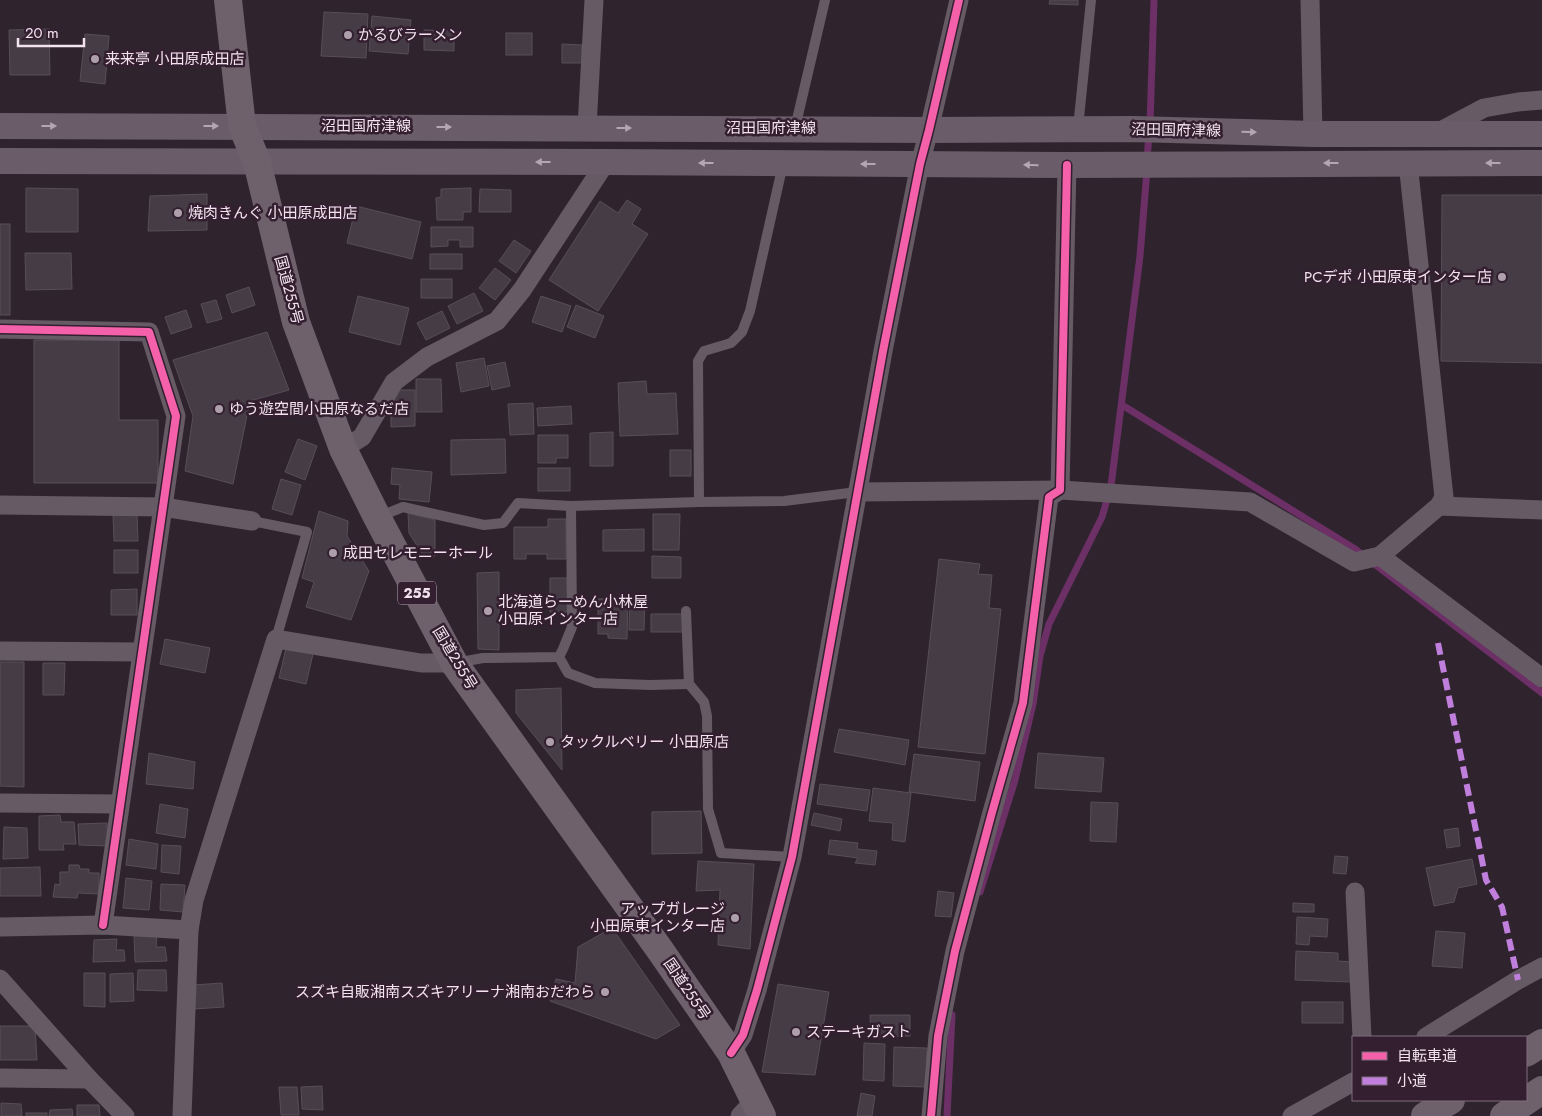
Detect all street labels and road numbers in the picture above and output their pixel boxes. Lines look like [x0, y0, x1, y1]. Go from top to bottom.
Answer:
street label: 沼田国府津線 [321, 115, 411, 137]
street label: 沼田国府津線 [726, 117, 816, 139]
street label: 沼田国府津線 [1131, 118, 1221, 142]
street label: 国道255号 [269, 253, 309, 327]
road number: 255 [398, 582, 436, 604]
street label: 国道255号 [427, 622, 483, 694]
street label: 国道255号 [658, 954, 716, 1024]

